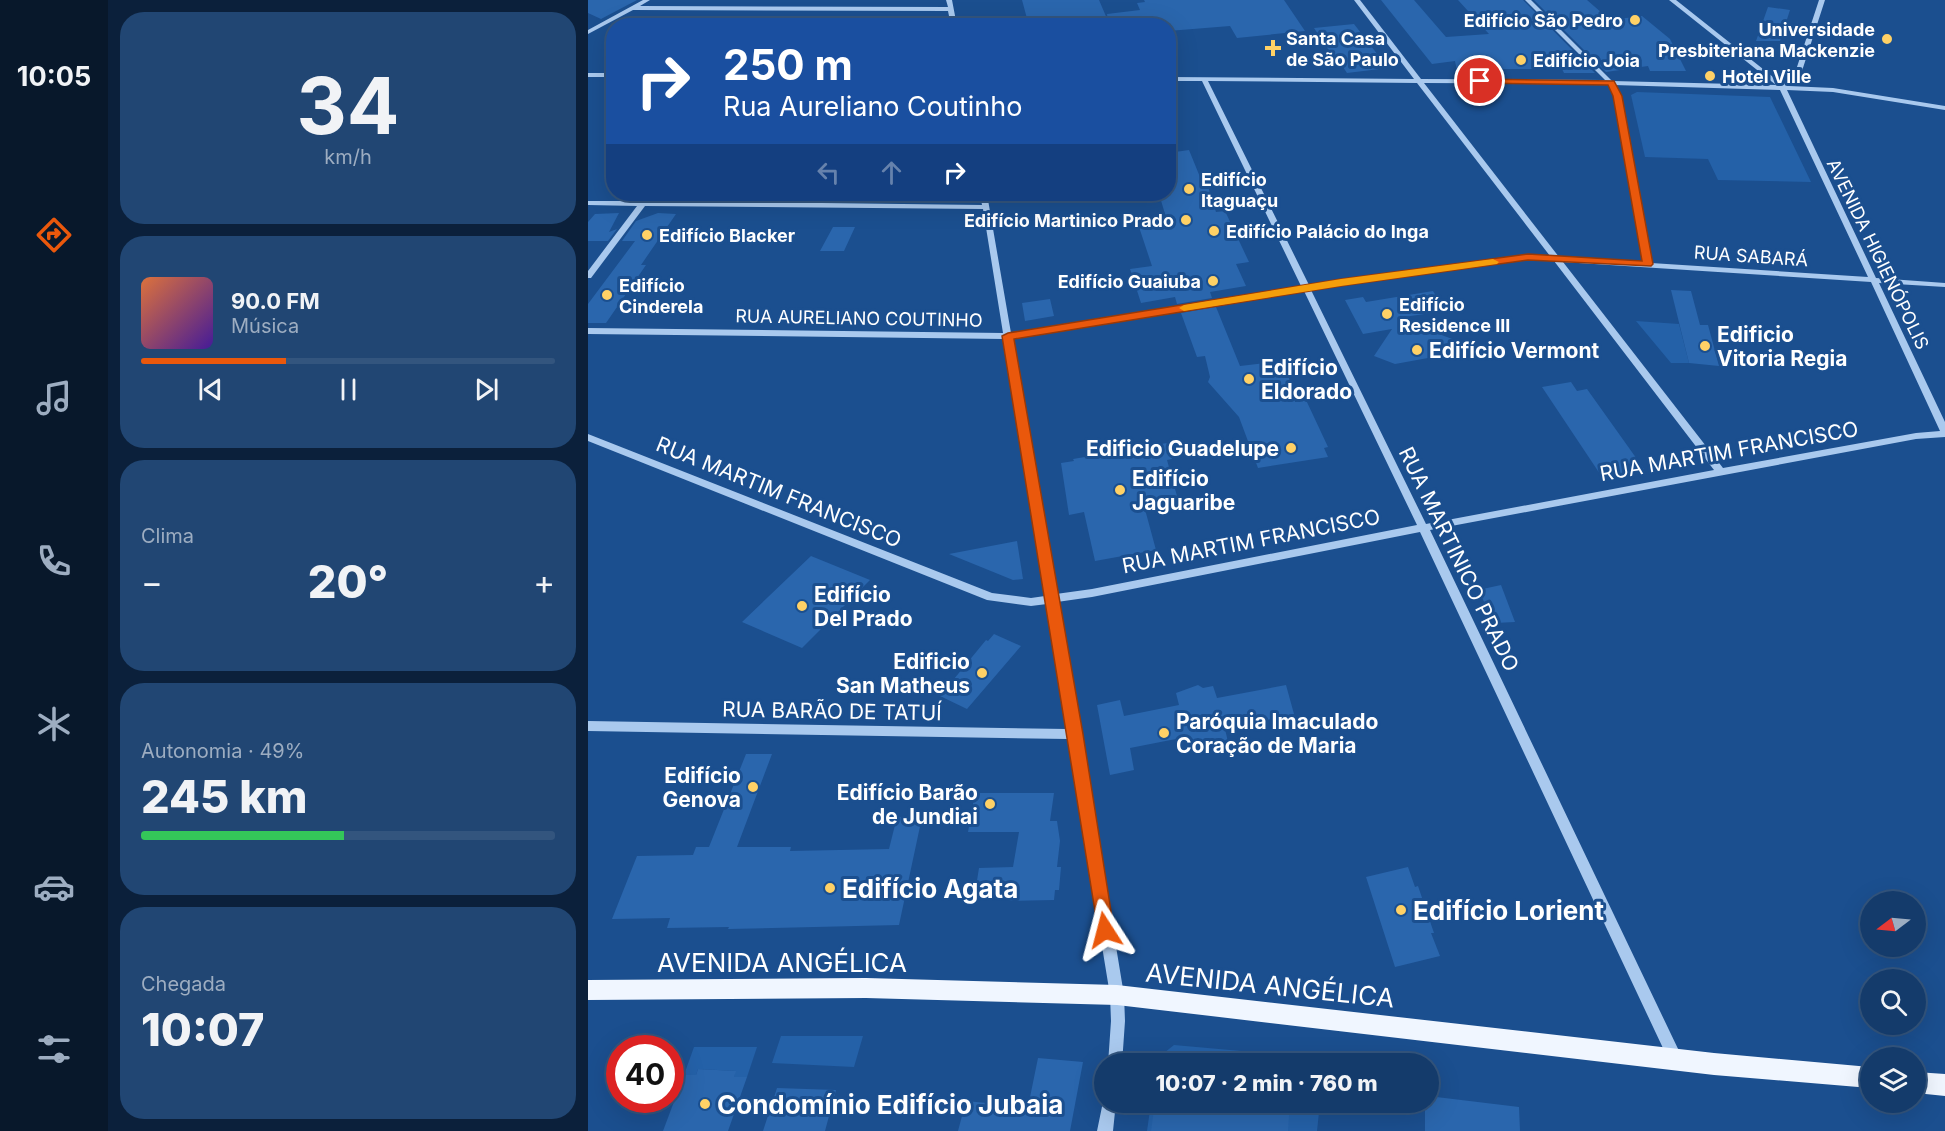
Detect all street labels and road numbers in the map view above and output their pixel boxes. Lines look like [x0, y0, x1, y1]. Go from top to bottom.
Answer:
street label: AVENIDA HIGIENÓPOLIS [1823, 155, 1934, 353]
street label: RUA SABARÁ [1693, 241, 1809, 270]
street label: RUA AURELIANO COUTINHO [735, 305, 983, 331]
street label: RUA MARTIM FRANCISCO [1598, 416, 1860, 486]
street label: RUA MARTIM FRANCISCO [653, 431, 905, 553]
street label: RUA MARTINICO PRADO [1394, 443, 1524, 675]
street label: RUA MARTIM FRANCISCO [1120, 504, 1382, 578]
street label: RUA BARÃO DE TATUÍ [722, 696, 942, 725]
street label: AVENIDA ANGÉLICA [657, 947, 907, 978]
street label: AVENIDA ANGÉLICA [1144, 957, 1396, 1013]

